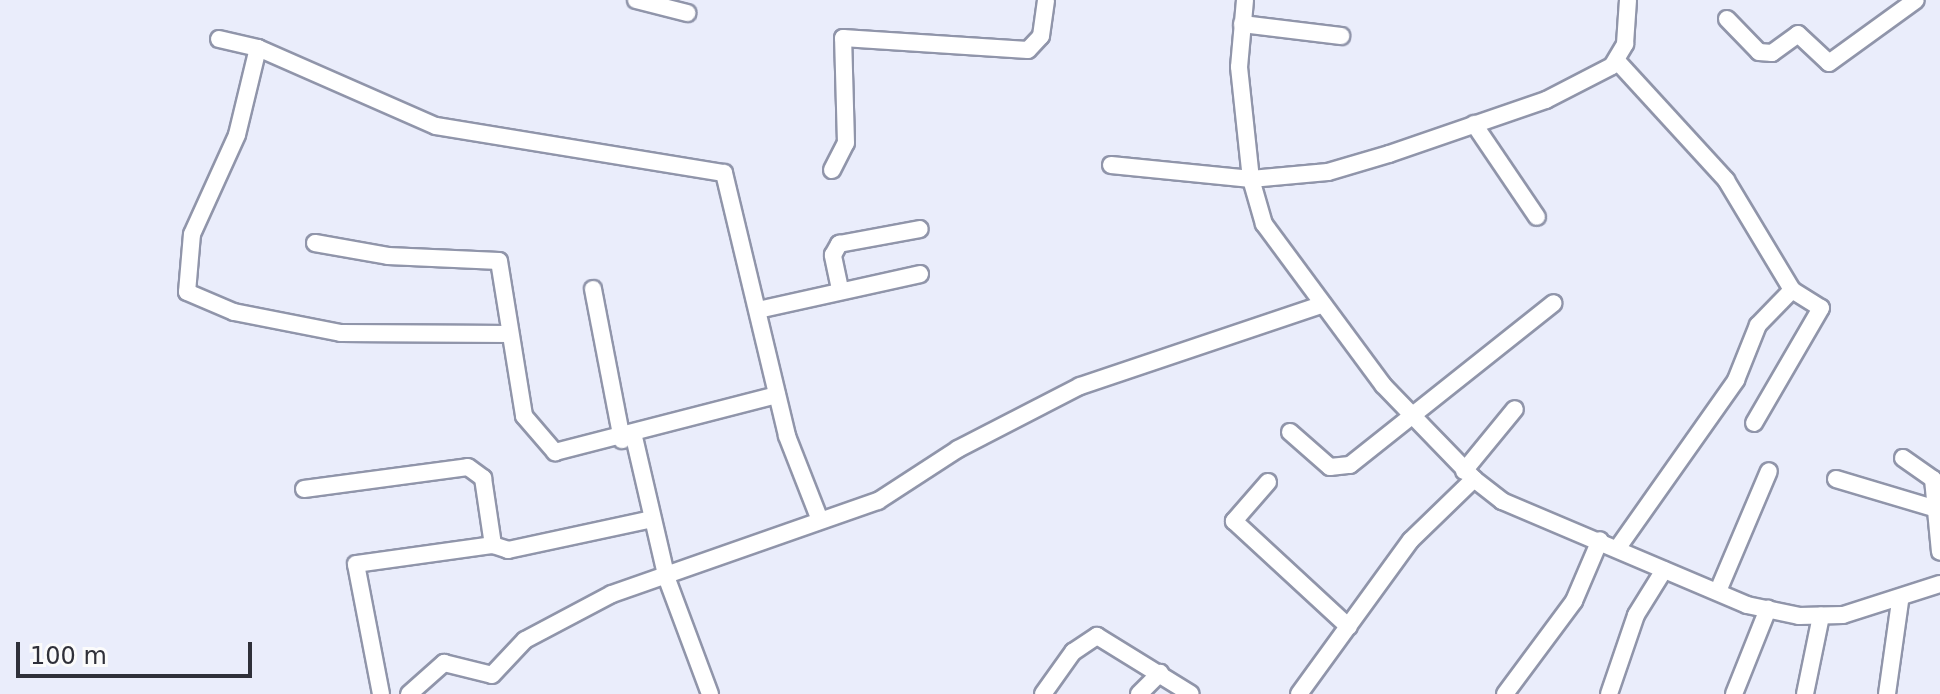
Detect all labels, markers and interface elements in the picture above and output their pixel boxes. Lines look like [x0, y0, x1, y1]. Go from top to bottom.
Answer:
scale bar [20, 626, 256, 676]
text: 100 m [30, 642, 107, 670]

